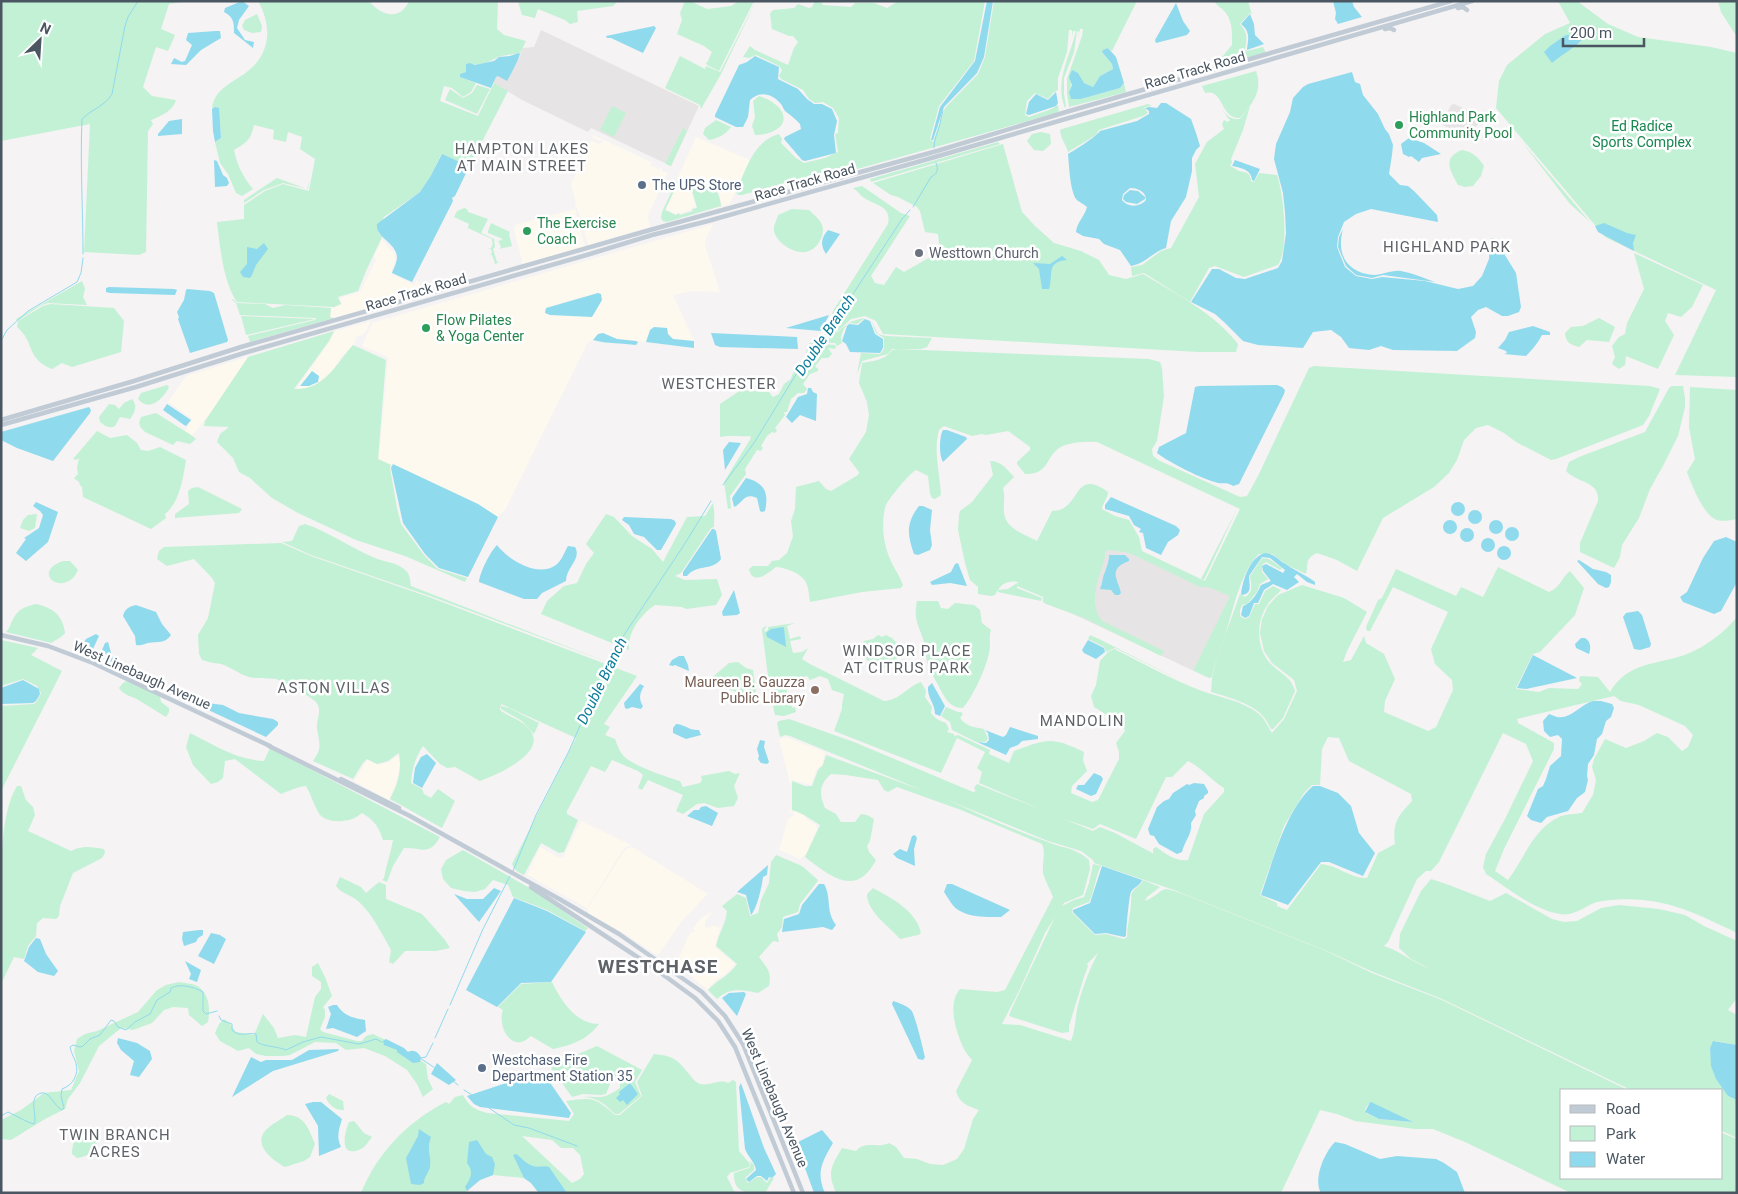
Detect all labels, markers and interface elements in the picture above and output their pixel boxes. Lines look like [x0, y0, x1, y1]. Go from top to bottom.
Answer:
north arrow [15, 15, 65, 65]
scale bar [1563, 15, 1644, 47]
text: N [38, 19, 53, 38]
text: 200 m [1570, 24, 1612, 42]
street label: Race Track Road [1143, 48, 1247, 92]
place label: Highland Park Community Pool [1409, 109, 1512, 141]
park label: Ed Radice Sports Complex [1592, 118, 1692, 150]
marker: Highland Park Community Pool [1393, 119, 1405, 131]
district label: HAMPTON LAKES AT MAIN STREET [455, 140, 589, 175]
street label: Race Track Road [753, 160, 857, 204]
place label: The UPS Store [652, 177, 741, 193]
marker: The UPS Store [636, 179, 648, 191]
place label: The Exercise Coach [537, 215, 616, 247]
marker: The Exercise Coach [521, 225, 533, 237]
district label: HIGHLAND PARK [1383, 238, 1511, 256]
place label: Westtown Church [929, 245, 1039, 261]
marker: Westtown Church [913, 247, 925, 259]
street label: Race Track Road [364, 270, 468, 314]
water label: Double Branch [791, 291, 859, 379]
place label: Flow Pilates & Yoga Center [436, 312, 524, 344]
marker: Flow Pilates & Yoga Center [420, 322, 432, 334]
district label: WESTCHESTER [661, 375, 777, 393]
water label: Double Branch [573, 635, 631, 727]
street label: West Linebaugh Avenue [71, 637, 213, 713]
district label: WINDSOR PLACE AT CITRUS PARK [843, 642, 971, 677]
place label: Maureen B. Gauzza Public Library [685, 674, 805, 706]
district label: ASTON VILLAS [278, 679, 390, 697]
marker: Maureen B. Gauzza Public Library [809, 684, 821, 696]
district label: MANDOLIN [1040, 712, 1124, 730]
district label: WESTCHASE [598, 955, 718, 978]
street label: West Linebaugh Avenue [739, 1026, 811, 1170]
place label: Westchase Fire Department Station 35 [492, 1052, 633, 1084]
marker: Westchase Fire Department Station 35 [476, 1062, 488, 1074]
legend [1560, 1089, 1723, 1179]
text: Road [1606, 1100, 1640, 1118]
text: Park [1606, 1125, 1637, 1143]
district label: TWIN BRANCH ACRES [59, 1126, 171, 1161]
text: Water [1606, 1150, 1645, 1168]

